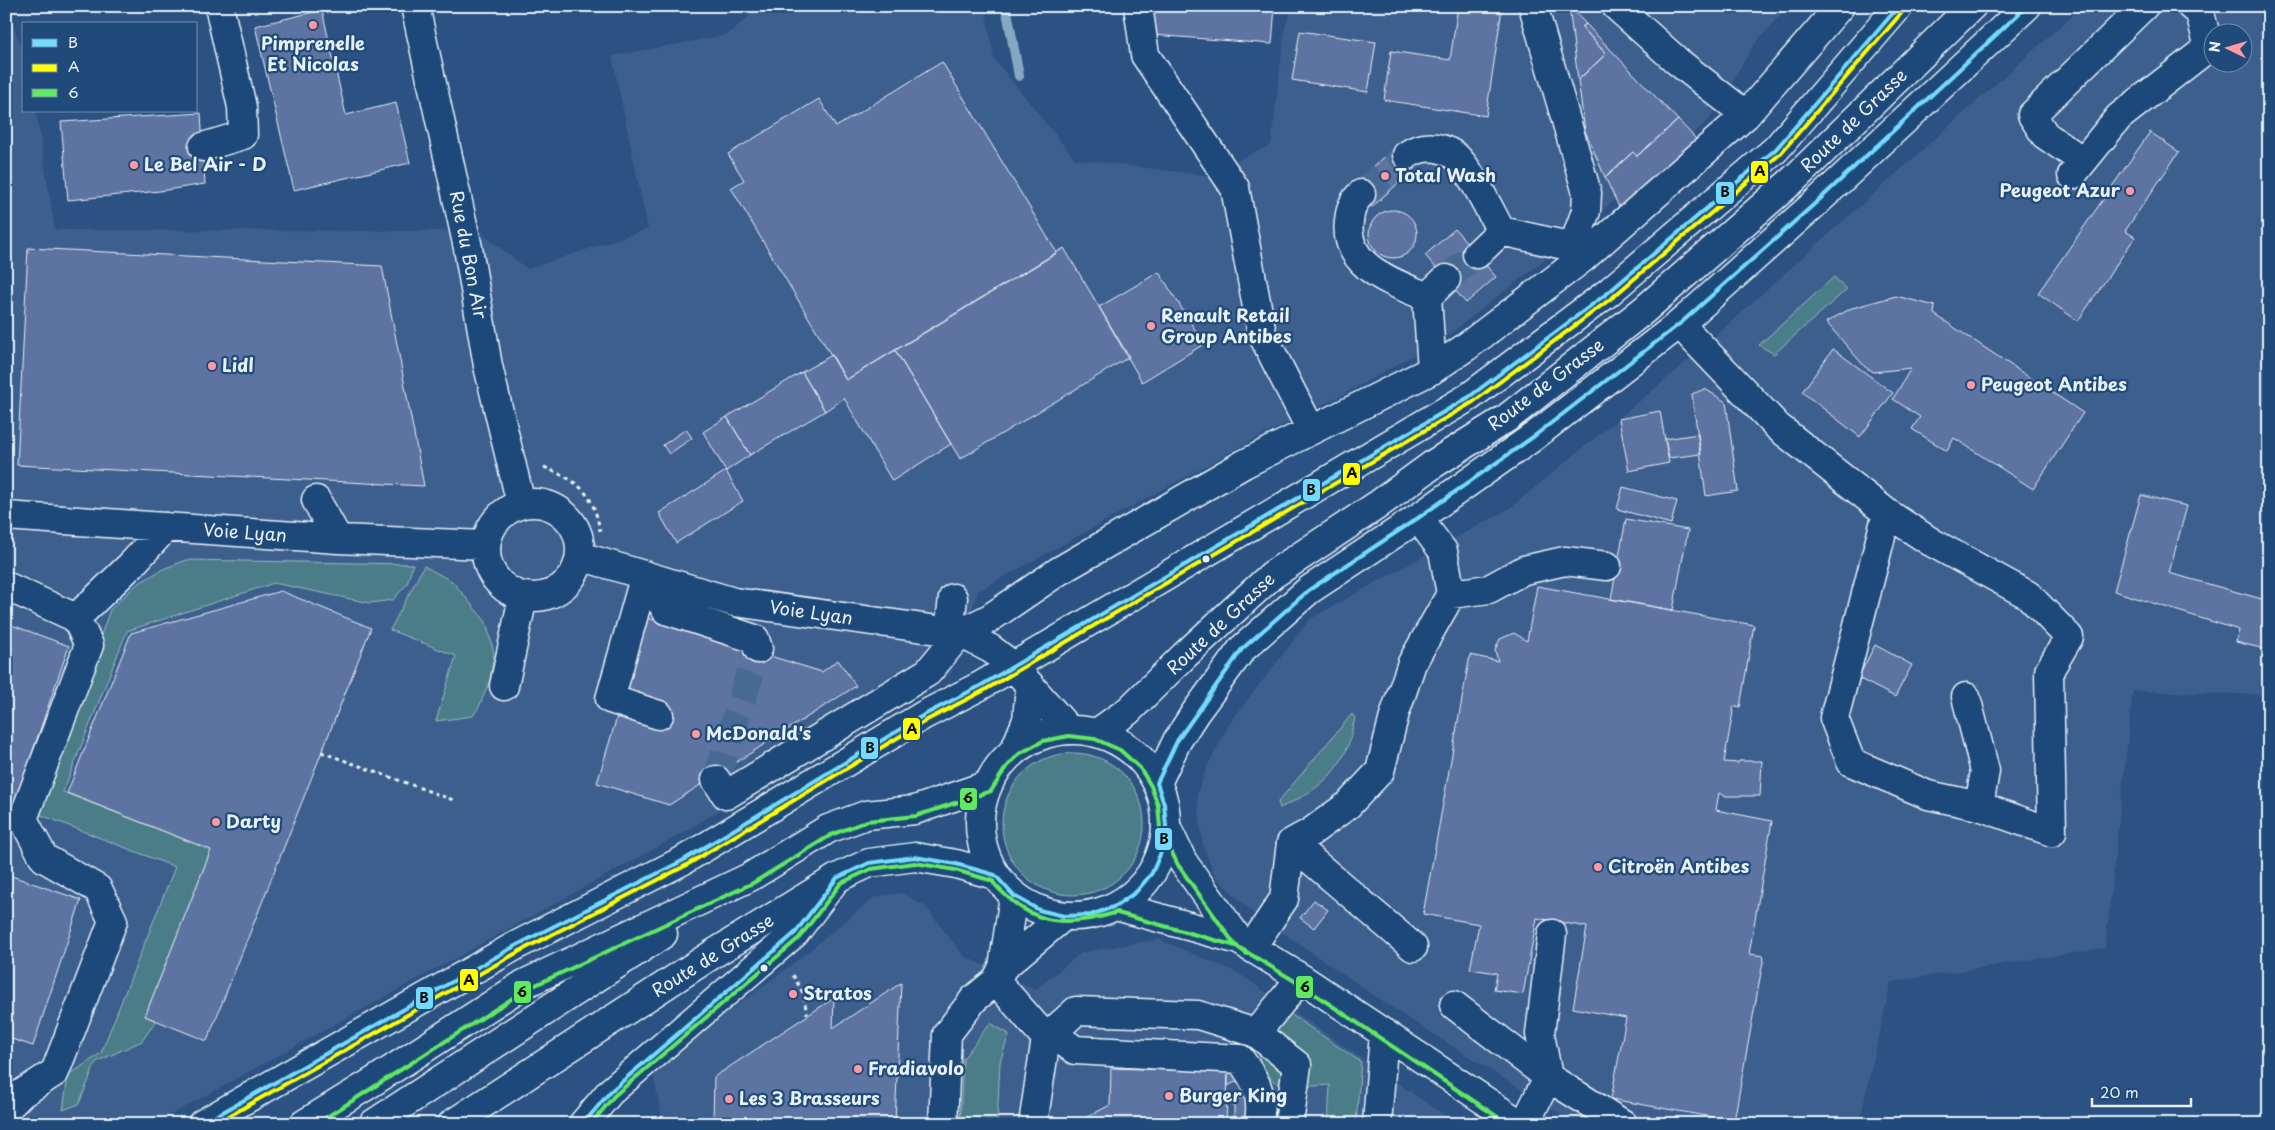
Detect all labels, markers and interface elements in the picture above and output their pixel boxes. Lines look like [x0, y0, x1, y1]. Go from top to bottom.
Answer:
marker: Pimprenelle Et Nicolas [307, 19, 319, 31]
legend [22, 22, 198, 112]
north arrow [2202, 22, 2252, 72]
place label: Pimprenelle Et Nicolas [261, 29, 365, 77]
text: B [68, 30, 78, 53]
text: N [2204, 40, 2225, 53]
text: A [68, 54, 80, 77]
street label: Route de Grasse [1793, 62, 1913, 178]
text: 6 [68, 80, 79, 103]
place label: Le Bel Air - D [144, 150, 267, 177]
marker: Le Bel Air - D [128, 159, 140, 171]
line badge: A [1750, 160, 1769, 184]
text: A [1754, 160, 1766, 181]
place label: Total Wash [1395, 161, 1496, 188]
marker: Total Wash [1379, 170, 1391, 182]
place label: Peugeot Azur [1999, 176, 2121, 203]
line badge: B [1715, 181, 1735, 205]
text: B [1720, 181, 1730, 202]
marker: Peugeot Azur [2124, 185, 2136, 197]
street label: Rue du Bon Air [444, 188, 495, 322]
place label: Renault Retail Group Antibes [1161, 301, 1292, 349]
marker: Renault Retail Group Antibes [1145, 320, 1157, 332]
street label: Route de Grasse [1481, 331, 1609, 437]
place label: Lidl [222, 351, 254, 378]
marker: Lidl [206, 360, 218, 372]
place label: Peugeot Antibes [1981, 370, 2127, 397]
marker: Peugeot Antibes [1965, 379, 1977, 391]
line badge: A [1342, 462, 1361, 486]
text: A [1346, 462, 1358, 483]
line badge: B [1302, 478, 1321, 502]
text: B [1306, 479, 1316, 500]
street label: Voie Lyan [202, 515, 288, 548]
unlabelled marker [1201, 554, 1211, 564]
street label: Route de Grasse [1160, 565, 1280, 680]
street label: Voie Lyan [768, 592, 855, 631]
line badge: A [902, 717, 921, 741]
text: A [906, 718, 918, 739]
place label: McDonald's [706, 719, 812, 746]
marker: McDonald's [690, 728, 702, 740]
line badge: B [860, 736, 879, 760]
text: B [865, 737, 875, 758]
line badge: 6 [959, 787, 978, 811]
text: 6 [963, 787, 973, 808]
place label: Darty [226, 807, 281, 834]
marker: Darty [210, 816, 222, 828]
line badge: B [1154, 827, 1173, 851]
text: B [1159, 828, 1169, 849]
place label: Citroën Antibes [1608, 852, 1750, 879]
marker: Citroën Antibes [1592, 861, 1604, 873]
street label: Route de Grasse [646, 906, 779, 1003]
unlabelled marker [759, 963, 769, 973]
line badge: A [459, 968, 479, 992]
text: A [463, 969, 475, 990]
line badge: 6 [1295, 975, 1314, 999]
text: 6 [1300, 976, 1310, 997]
place label: Stratos [803, 979, 872, 1006]
line badge: 6 [513, 980, 532, 1004]
text: 6 [517, 981, 527, 1002]
line badge: B [415, 986, 434, 1010]
text: B [419, 987, 429, 1008]
marker: Stratos [787, 988, 799, 1000]
place label: Fradiavolo [868, 1054, 964, 1081]
marker: Fradiavolo [852, 1063, 864, 1075]
scale bar [2092, 1075, 2191, 1107]
text: 20 m [2100, 1080, 2139, 1103]
place label: Burger King [1179, 1081, 1287, 1108]
place label: Les 3 Brasseurs [739, 1084, 880, 1111]
marker: Burger King [1163, 1090, 1175, 1102]
marker: Les 3 Brasseurs [723, 1093, 735, 1105]

